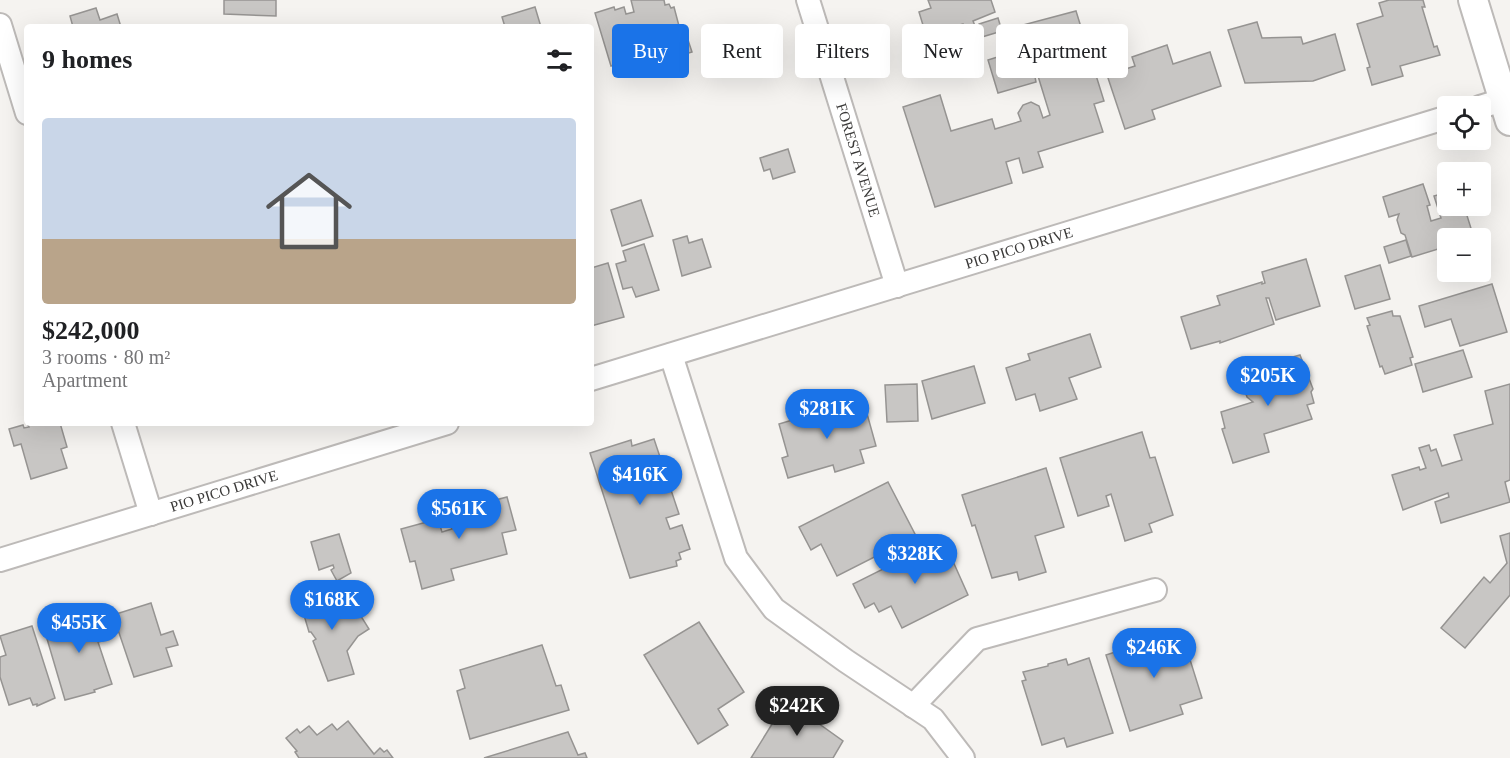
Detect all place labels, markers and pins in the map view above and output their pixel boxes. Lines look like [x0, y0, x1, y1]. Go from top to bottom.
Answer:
pin: $205K [1226, 356, 1310, 407]
pin: $281K [785, 389, 869, 440]
pin: $416K [598, 455, 682, 506]
pin: $561K [417, 489, 501, 540]
pin: $328K [873, 534, 957, 585]
pin: $168K [290, 580, 374, 631]
pin: $455K [37, 603, 121, 654]
pin: $246K [1112, 628, 1196, 679]
pin: $242K [755, 686, 839, 737]

